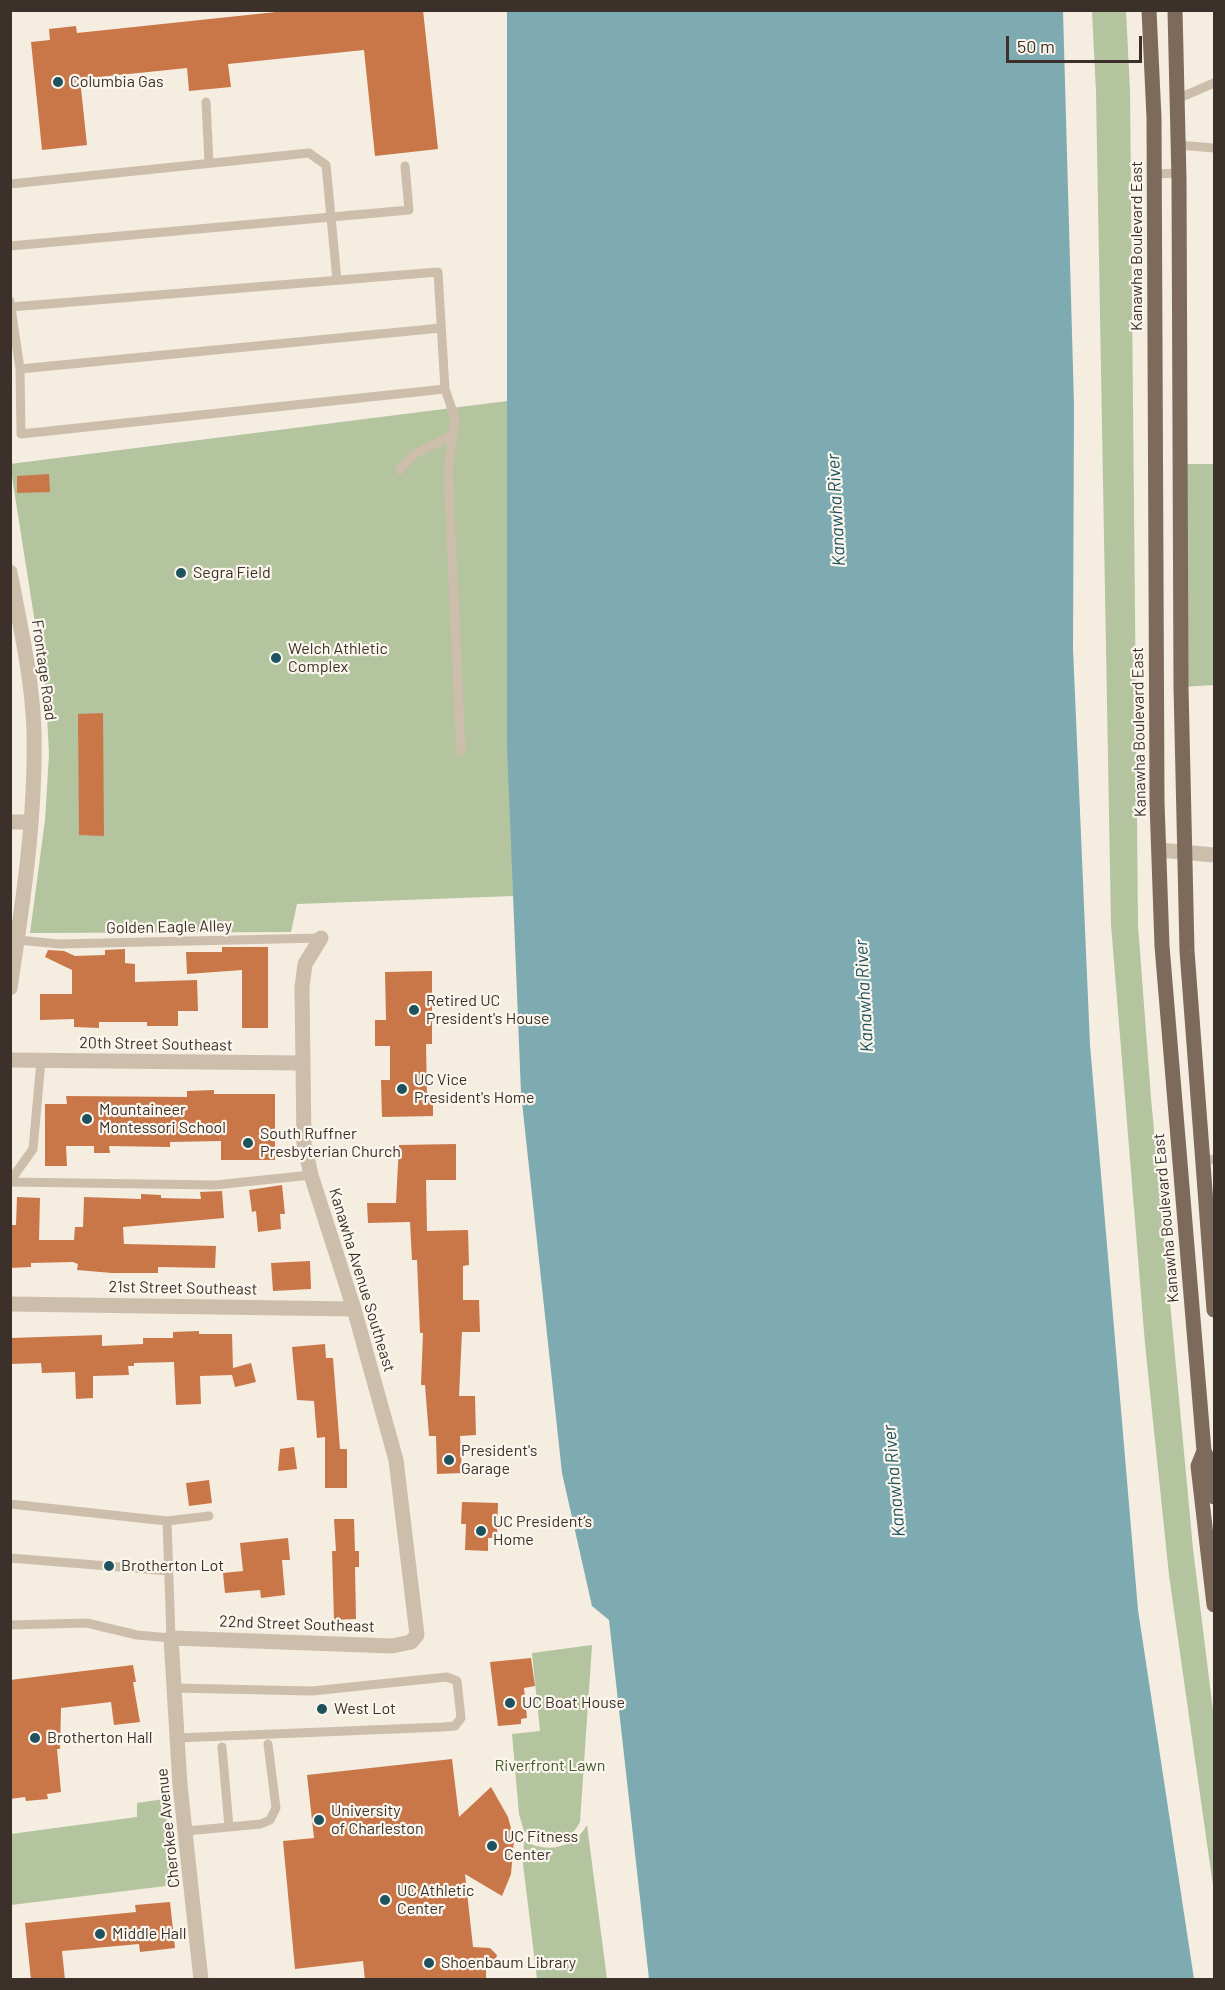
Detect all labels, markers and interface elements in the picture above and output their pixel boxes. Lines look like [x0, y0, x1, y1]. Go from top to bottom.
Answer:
scale bar [1009, 24, 1146, 62]
text: 50 m [1017, 35, 1055, 57]
place label: Columbia Gas [70, 72, 164, 92]
marker: Columbia Gas [51, 75, 65, 89]
street label: Kanawha Boulevard East [1127, 161, 1147, 331]
water label: Kanawha River [822, 453, 850, 567]
place label: Segra Field [193, 563, 271, 583]
marker: Segra Field [174, 566, 188, 580]
street label: Frontage Road [27, 618, 61, 722]
place label: Welch Athletic Complex [288, 639, 388, 677]
street label: Kanawha Boulevard East [1128, 647, 1150, 817]
marker: Welch Athletic Complex [269, 651, 283, 665]
street label: Golden Eagle Alley [106, 916, 232, 938]
water label: Kanawha River [850, 939, 878, 1053]
place label: Retired UC President's House [426, 991, 550, 1029]
marker: Retired UC President's House [407, 1003, 421, 1017]
street label: 20th Street Southeast [79, 1033, 233, 1055]
place label: UC Vice President's Home [414, 1070, 534, 1108]
marker: UC Vice President's Home [395, 1082, 409, 1096]
place label: Mountaineer Montessori School [99, 1100, 226, 1138]
marker: Mountaineer Montessori School [80, 1112, 94, 1126]
place label: South Ruffner Presbyterian Church [260, 1124, 401, 1162]
street label: Kanawha Boulevard East [1149, 1132, 1183, 1304]
marker: South Ruffner Presbyterian Church [241, 1136, 255, 1150]
street label: Kanawha Avenue Southeast [325, 1186, 399, 1374]
street label: 21st Street Southeast [109, 1277, 257, 1299]
water label: Kanawha River [878, 1424, 910, 1538]
place label: President's Garage [461, 1441, 537, 1479]
marker: President's Garage [442, 1453, 456, 1467]
place label: UC President’s Home [493, 1512, 592, 1550]
marker: UC President’s Home [474, 1524, 488, 1538]
place label: Brotherton Lot [121, 1556, 224, 1576]
marker: Brotherton Lot [102, 1559, 116, 1573]
street label: 22nd Street Southeast [219, 1612, 375, 1636]
place label: UC Boat House [522, 1693, 625, 1713]
marker: UC Boat House [503, 1696, 517, 1710]
place label: West Lot [334, 1699, 396, 1719]
marker: West Lot [315, 1702, 329, 1716]
place label: Brotherton Hall [47, 1728, 152, 1748]
marker: Brotherton Hall [28, 1731, 42, 1745]
park label: Riverfront Lawn [495, 1756, 605, 1776]
street label: Cherokee Avenue [152, 1767, 184, 1889]
place label: University of Charleston [331, 1801, 424, 1839]
marker: University of Charleston [312, 1813, 326, 1827]
place label: UC Fitness Center [504, 1827, 578, 1865]
marker: UC Fitness Center [485, 1839, 499, 1853]
place label: UC Athletic Center [397, 1881, 474, 1919]
marker: UC Athletic Center [378, 1893, 392, 1907]
place label: Middle Hall [112, 1924, 186, 1944]
marker: Middle Hall [93, 1927, 107, 1941]
place label: Shoenbaum Library [441, 1953, 576, 1973]
marker: Shoenbaum Library [422, 1956, 436, 1970]

